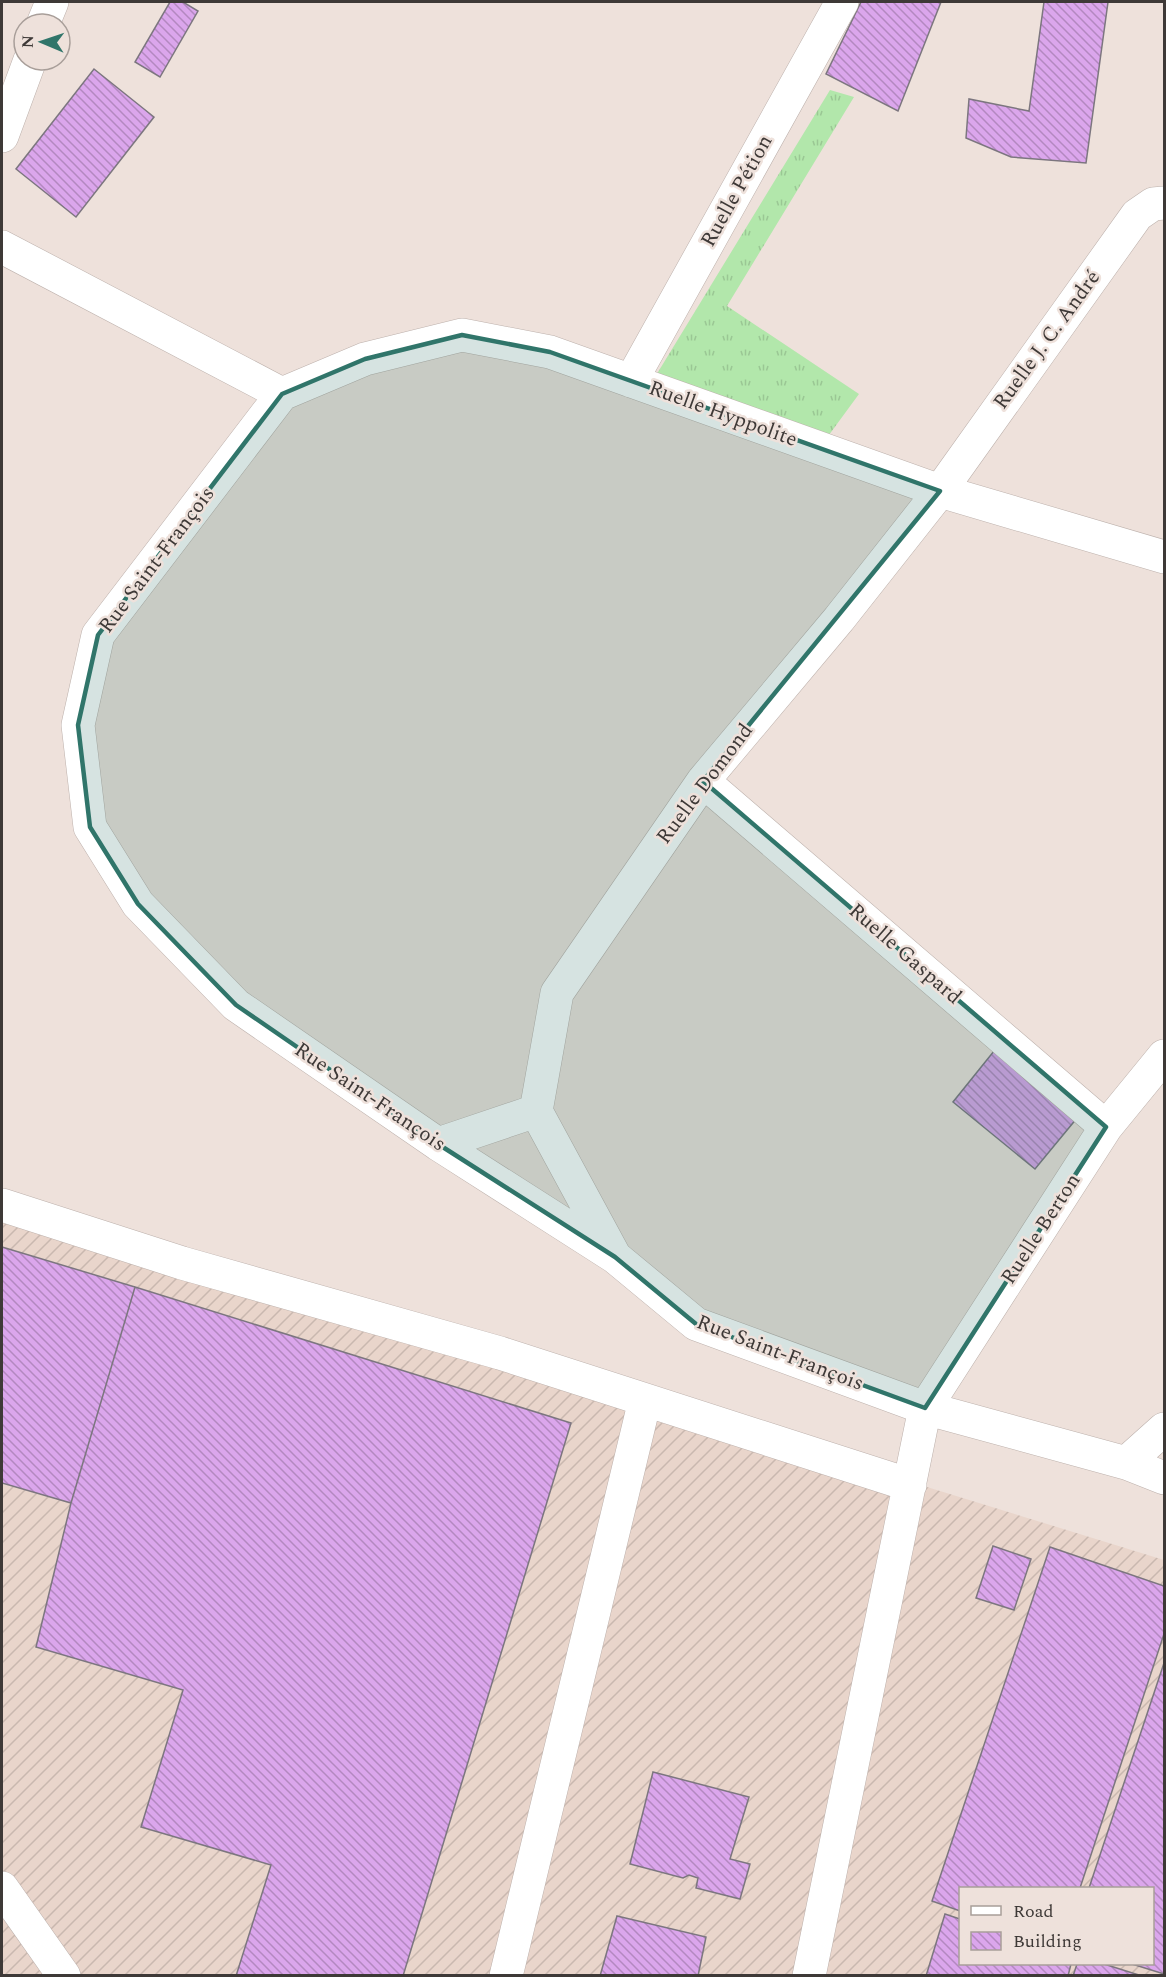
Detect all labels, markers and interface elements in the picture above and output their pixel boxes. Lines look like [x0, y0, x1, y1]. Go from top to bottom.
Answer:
north arrow [12, 12, 72, 72]
text: N [16, 35, 40, 48]
street label: Ruelle Pétion [693, 129, 781, 253]
street label: Ruelle J. C. André [985, 264, 1109, 416]
street label: Ruelle Hyppolite [644, 372, 802, 456]
street label: Rue Saint-François [91, 480, 223, 640]
street label: Ruelle Domond [649, 717, 761, 851]
street label: Ruelle Gaspard [841, 896, 969, 1012]
street label: Rue Saint-François [288, 1034, 452, 1160]
street label: Ruelle Berton [993, 1167, 1089, 1291]
street label: Rue Saint-François [692, 1306, 868, 1400]
legend [959, 1887, 1154, 1965]
text: Road [1013, 1898, 1054, 1925]
text: Building [1013, 1928, 1082, 1955]

